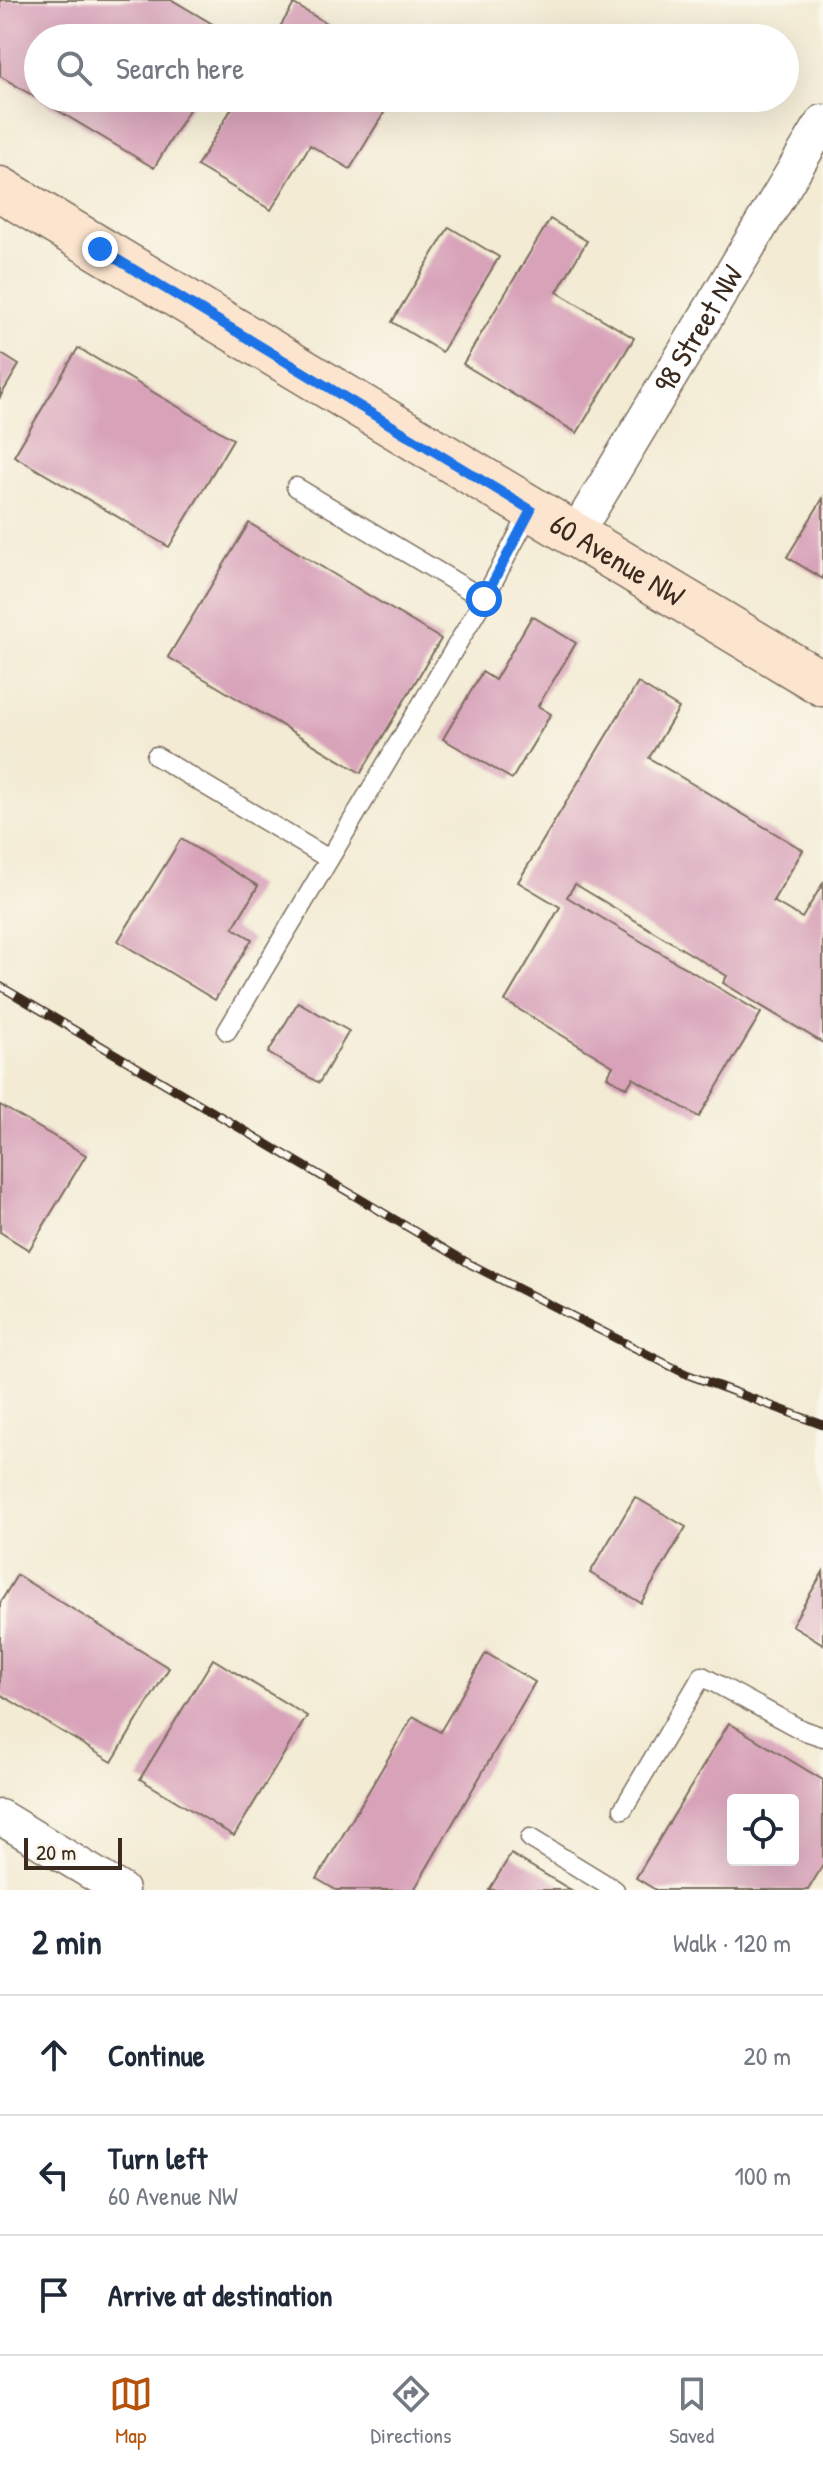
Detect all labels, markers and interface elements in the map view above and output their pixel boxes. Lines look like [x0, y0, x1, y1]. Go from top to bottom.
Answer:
search box [24, 24, 799, 112]
icon: search [52, 46, 96, 90]
text: Search here [116, 48, 244, 88]
route end [82, 231, 118, 267]
street label: 98 Street NW [644, 257, 752, 400]
street label: 60 Avenue NW [543, 503, 692, 615]
route start [466, 581, 502, 617]
map controls [727, 1794, 799, 1866]
button: locate [727, 1794, 799, 1866]
scale bar [24, 1834, 122, 1870]
text: 20 m [36, 1837, 76, 1867]
text: 2 min [32, 1919, 102, 1965]
text: Walk · 120 m [673, 1925, 791, 1960]
icon: ahead [32, 2033, 76, 2077]
text: Continue [108, 2035, 205, 2075]
text: 20 m [744, 2038, 791, 2073]
text: Turn left [108, 2138, 207, 2178]
icon: left [32, 2153, 76, 2197]
text: 100 m [735, 2158, 791, 2193]
text: 60 Avenue NW [108, 2178, 238, 2213]
icon: arrive [32, 2273, 76, 2317]
text: Arrive at destination [108, 2275, 333, 2315]
tab: Map [109, 2372, 153, 2450]
tab: Directions [371, 2372, 452, 2450]
tab: Saved [669, 2372, 714, 2450]

